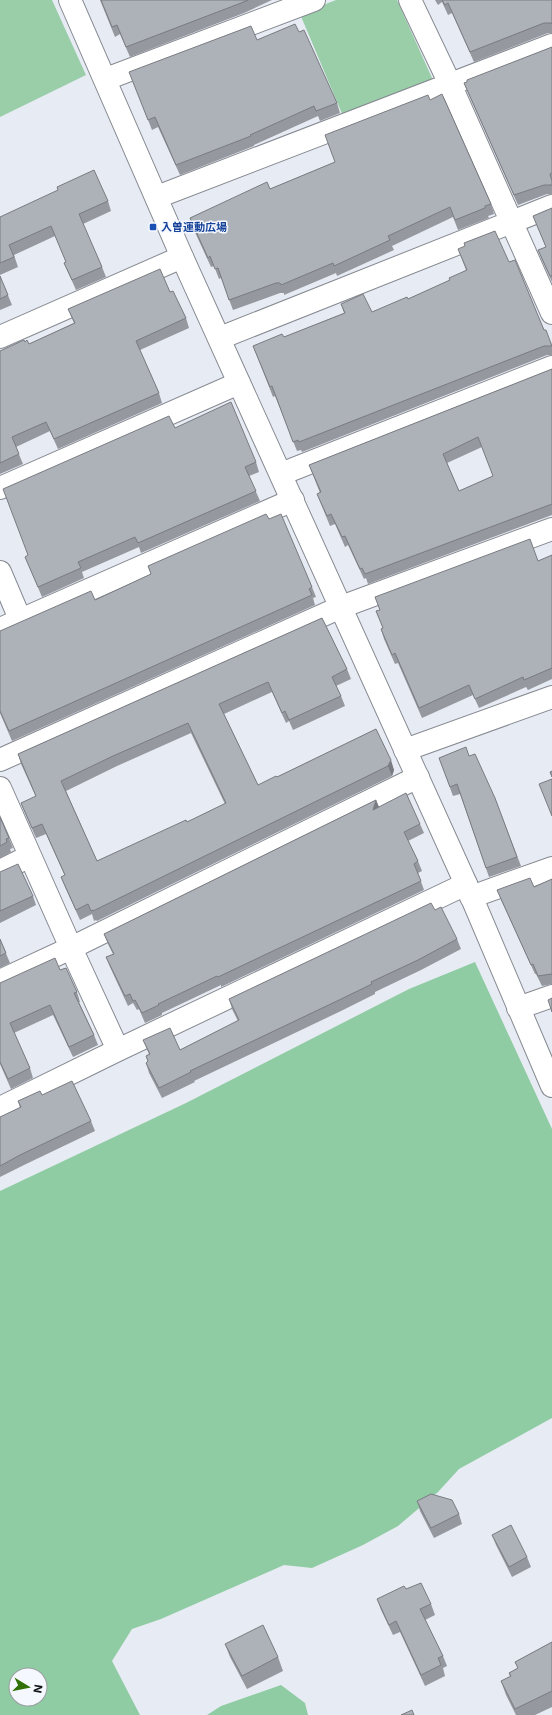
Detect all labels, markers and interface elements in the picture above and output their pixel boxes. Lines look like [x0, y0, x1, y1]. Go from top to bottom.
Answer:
place label: 入曽運動広場 [161, 220, 227, 234]
marker: 入曽運動広場 [148, 222, 158, 232]
north arrow [8, 1667, 48, 1707]
text: N [30, 1683, 45, 1694]

